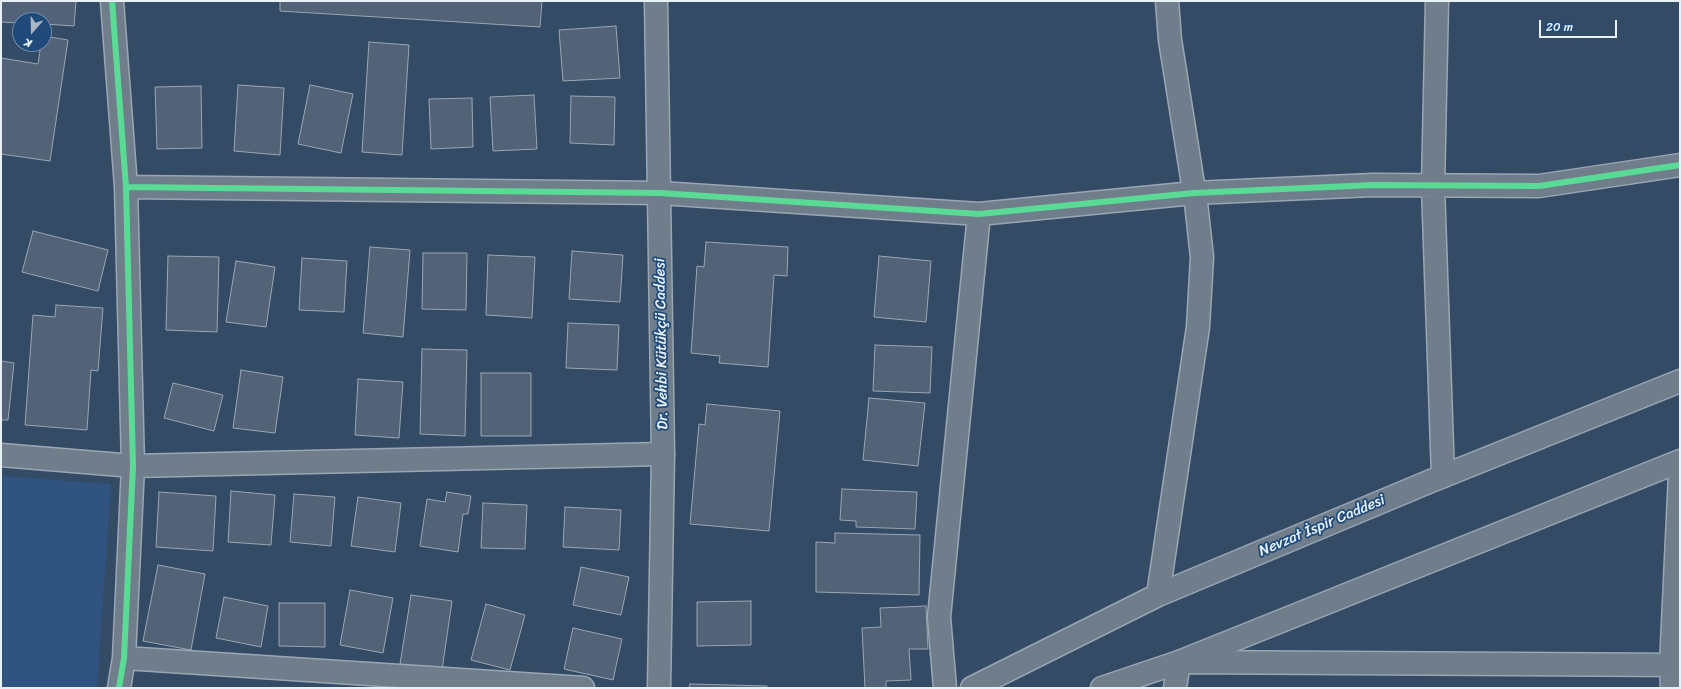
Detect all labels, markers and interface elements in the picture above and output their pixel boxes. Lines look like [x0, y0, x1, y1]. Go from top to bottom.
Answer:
north arrow [12, 12, 52, 52]
scale bar [1541, 12, 1619, 38]
text: 20 m [1546, 16, 1573, 38]
text: K [22, 33, 34, 53]
street label: Dr. Vehbi Kütükçü Caddesi [652, 258, 672, 430]
street label: Nevzat İspir Caddesi [1256, 491, 1388, 561]

